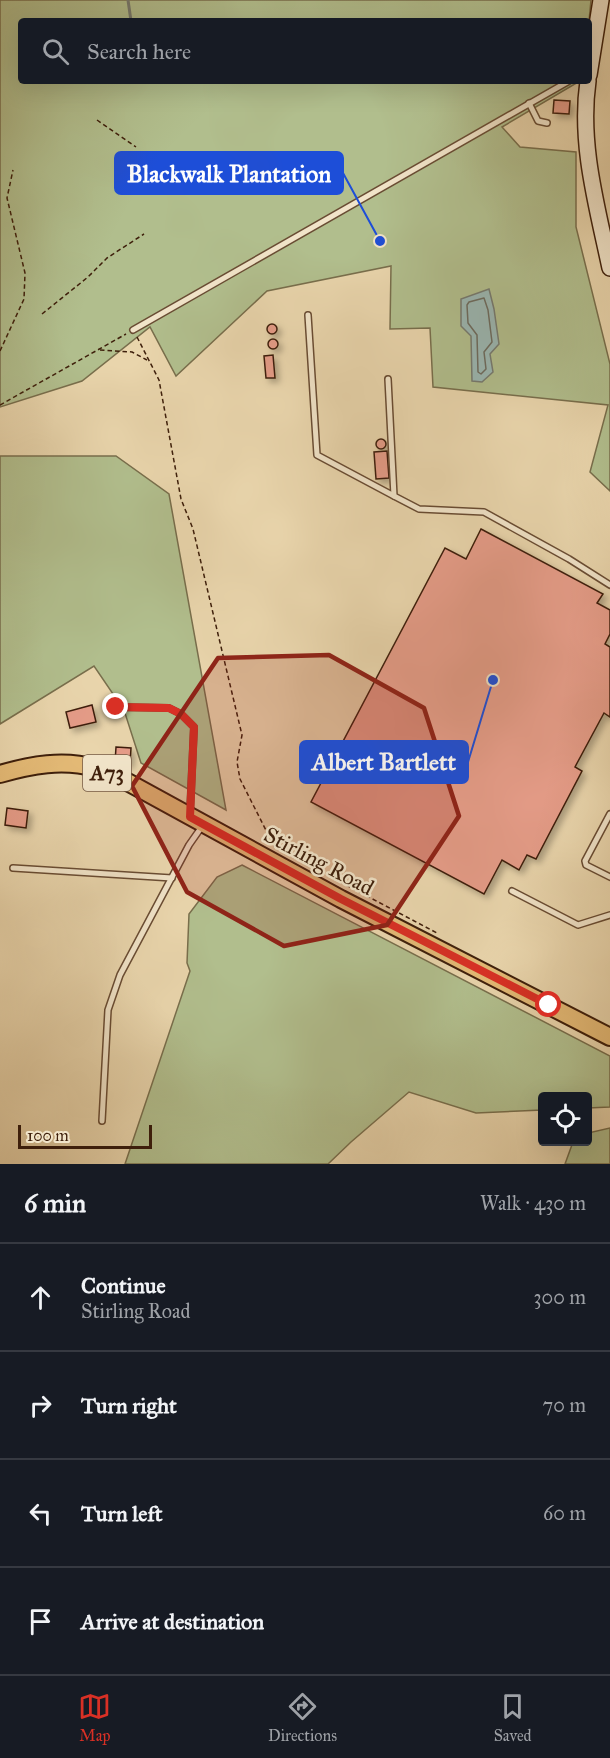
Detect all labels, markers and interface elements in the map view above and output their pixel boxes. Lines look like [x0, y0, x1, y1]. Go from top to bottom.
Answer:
search box [18, 18, 592, 84]
icon: search [39, 35, 72, 68]
text: Search here [87, 38, 191, 65]
callout: Blackwalk Plantation [115, 152, 343, 194]
text: Blackwalk Plantation [127, 159, 331, 189]
route end [102, 693, 128, 719]
callout: Albert Bartlett [300, 741, 468, 783]
text: Albert Bartlett [310, 747, 456, 777]
road number: A73 [83, 755, 131, 791]
street label: Stirling Road [260, 821, 378, 901]
route start [535, 991, 561, 1017]
map controls [538, 1092, 592, 1146]
button: locate [538, 1092, 592, 1146]
scale bar [18, 1122, 152, 1150]
text: 100 m [27, 1126, 69, 1145]
text: 6 min [24, 1187, 86, 1219]
text: Walk · 430 m [480, 1191, 586, 1215]
text: Continue [81, 1272, 166, 1299]
icon: ahead [24, 1281, 57, 1314]
text: 300 m [534, 1285, 586, 1309]
text: Stirling Road [81, 1299, 190, 1323]
icon: right [24, 1389, 57, 1422]
text: Turn right [81, 1392, 177, 1419]
text: 70 m [543, 1393, 586, 1417]
icon: left [24, 1497, 57, 1530]
text: Turn left [81, 1500, 163, 1527]
text: 60 m [543, 1501, 586, 1525]
icon: arrive [24, 1605, 57, 1638]
text: Arrive at destination [81, 1608, 264, 1635]
tab: Map [78, 1690, 111, 1745]
tab: Directions [268, 1690, 337, 1745]
tab: Saved [494, 1690, 532, 1745]

